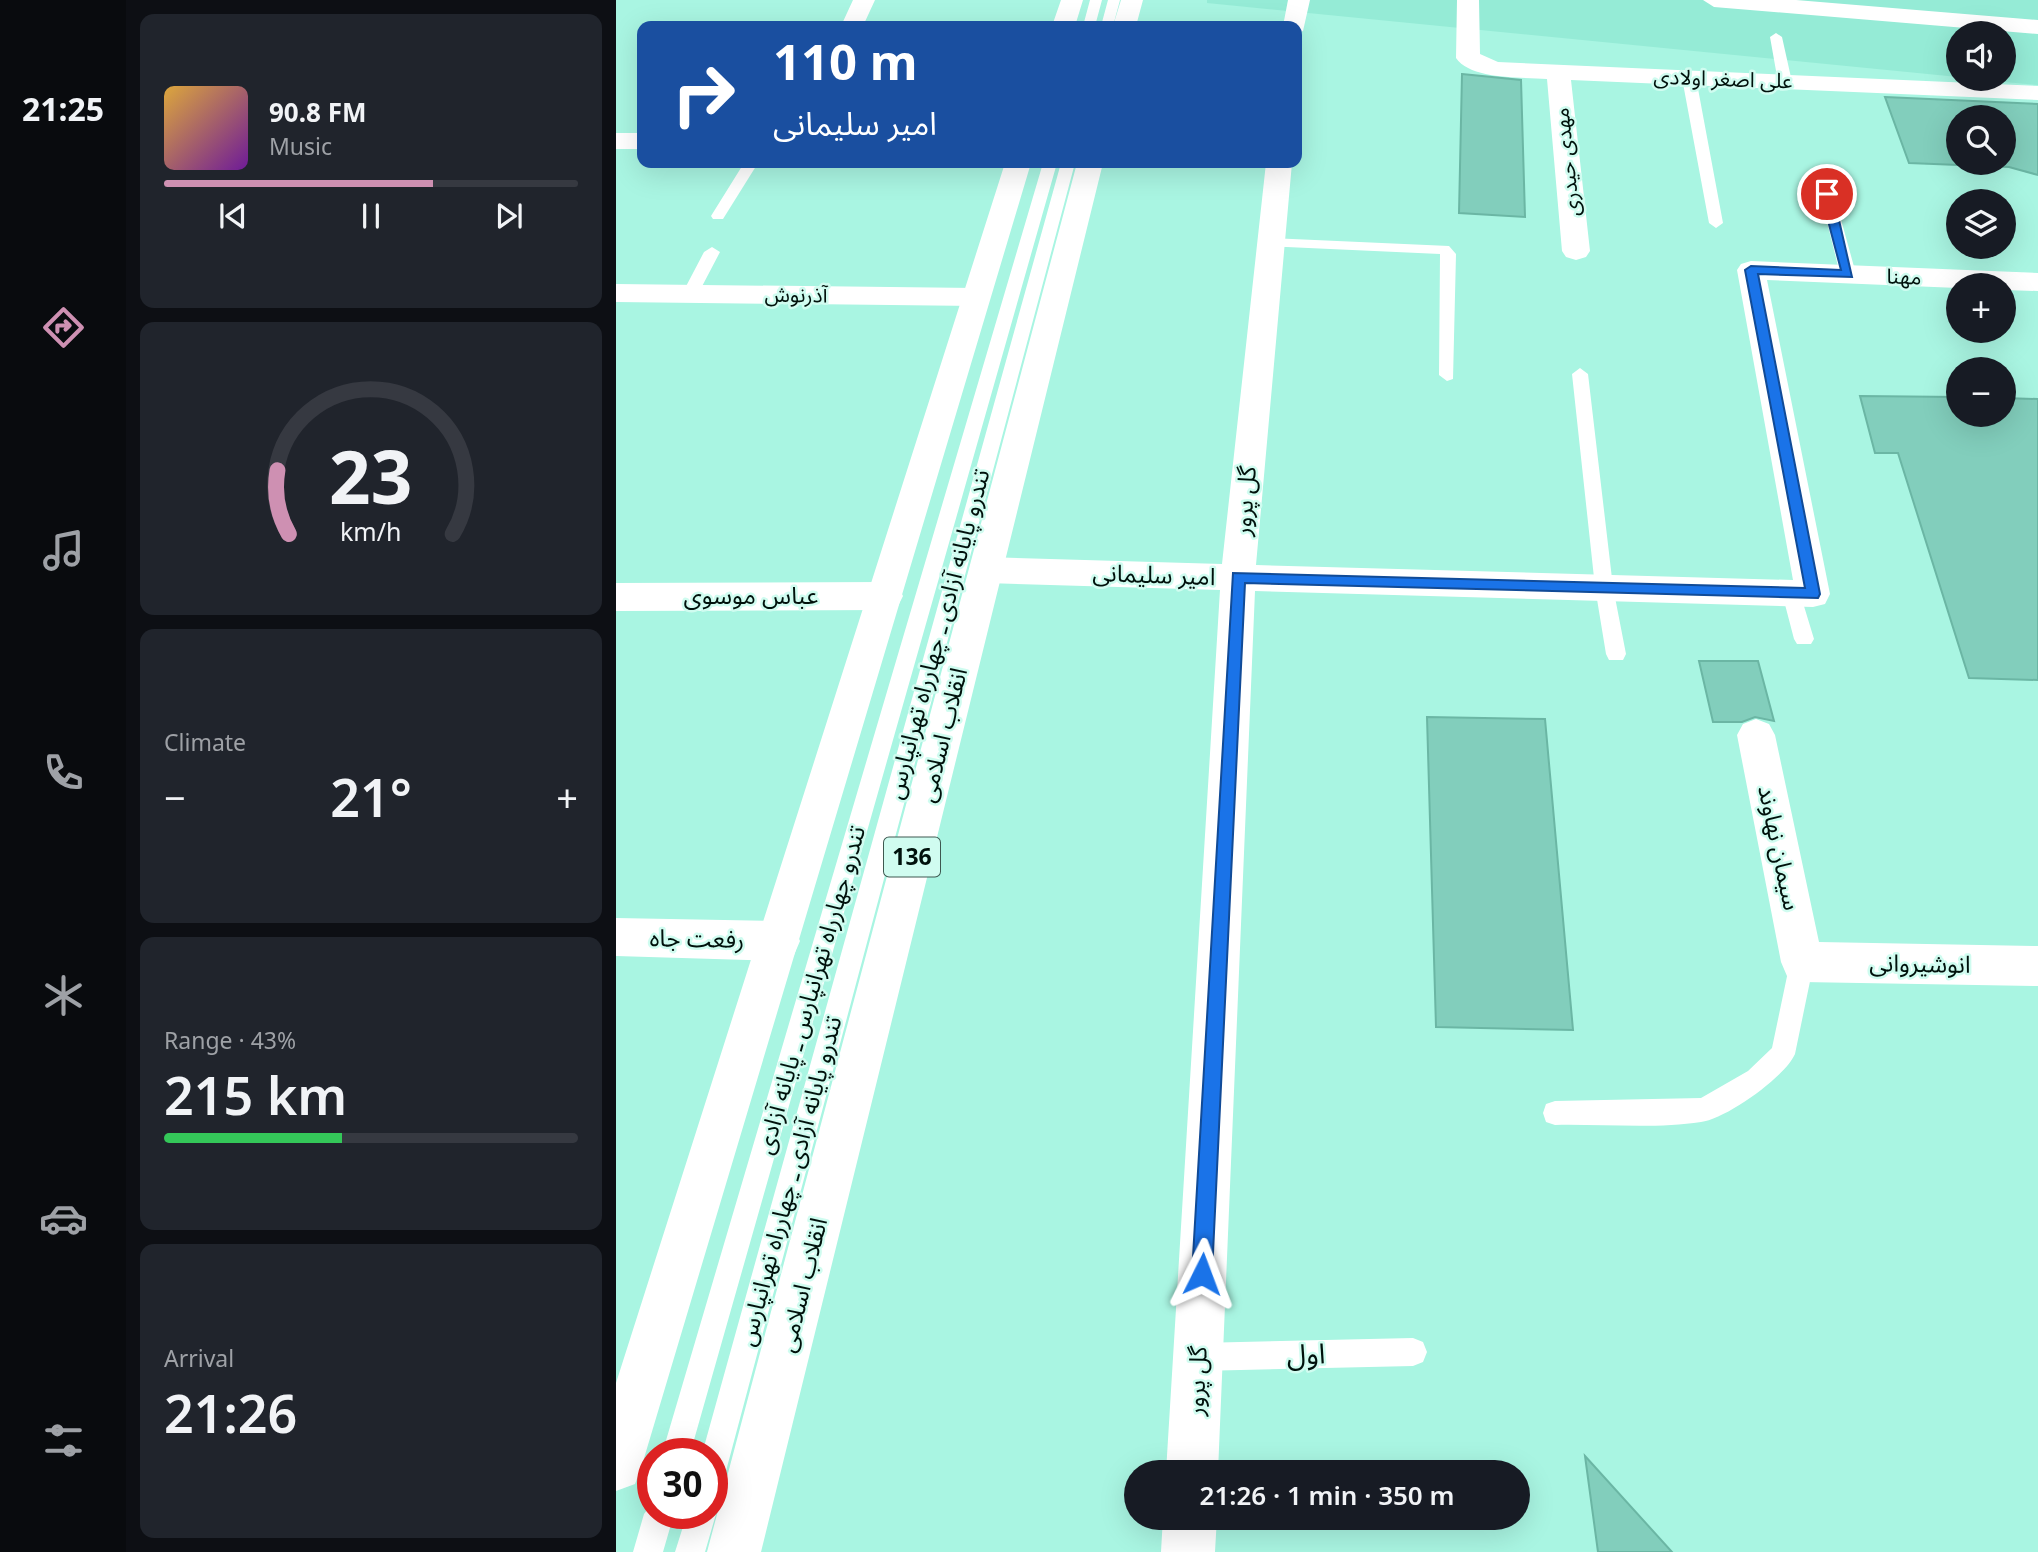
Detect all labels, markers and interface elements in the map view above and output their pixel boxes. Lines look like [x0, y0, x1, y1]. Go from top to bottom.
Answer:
map controls [1946, 21, 2016, 427]
button: sound [1946, 21, 2016, 91]
text: 110 m [773, 28, 918, 94]
icon: right [658, 49, 749, 140]
street label: علی اصغر اولادی [1653, 62, 1793, 94]
text: 21:25 [22, 87, 104, 130]
text: 90.8 FM [269, 94, 366, 130]
text: امیر سلیمانی [773, 101, 937, 144]
button: search [1946, 105, 2016, 175]
street label: مهدی حیدری [1546, 106, 1586, 218]
text: Music [269, 130, 332, 162]
pin [1797, 164, 1857, 224]
icon: arrive [1808, 175, 1846, 213]
button: layers [1946, 189, 2016, 259]
icon: previous [214, 197, 252, 235]
icon: pause [352, 197, 390, 235]
icon: next [490, 197, 528, 235]
street label: مهنا [1886, 261, 1922, 291]
button: + [1946, 273, 2016, 343]
street label: آذرنوش [764, 279, 829, 309]
icon: directions [39, 303, 88, 352]
button: − [1946, 357, 2016, 427]
text: 23 [329, 427, 413, 526]
street label: گل پرور [1224, 464, 1263, 538]
street label: تندرو پایانه آزادی ـ چهارراه تهرانپارس [877, 465, 997, 802]
text: km/h [340, 514, 402, 548]
icon: music [39, 526, 88, 575]
street label: امیر سلیمانی [1092, 555, 1216, 592]
street label: عباس موسوی [684, 578, 818, 611]
street label: انقلاب اسلامی [909, 664, 974, 805]
text: Climate [164, 726, 246, 758]
icon: phone [39, 748, 88, 797]
text: 21° [330, 761, 412, 832]
text: − [164, 771, 186, 823]
text: + [556, 771, 578, 823]
street label: سیمان نهاوند [1751, 782, 1810, 913]
street label: تندرو چهارراه تهرانپارس ـ پایانه آزادی [747, 821, 873, 1158]
road number: 136 [884, 838, 940, 876]
street label: رفعت جاه [649, 920, 745, 955]
street label: انوشیروانی [1869, 945, 1971, 980]
icon: climate [39, 971, 88, 1020]
street label: تندرو پایانه آزادی ـ چهارراه تهرانپارس [729, 1012, 849, 1349]
text: Range · 43% [164, 1024, 296, 1056]
text: 215 km [164, 1059, 347, 1130]
icon: car [39, 1194, 88, 1243]
street label: انقلاب اسلامی [769, 1214, 834, 1355]
position arrow [1165, 1237, 1239, 1311]
street label: اول [1286, 1333, 1326, 1373]
text: Arrival [164, 1342, 234, 1374]
street label: گل پرور [1177, 1344, 1214, 1418]
text: 21:26 [164, 1377, 297, 1448]
icon: filters [39, 1416, 88, 1465]
speed limit sign: 30 [637, 1438, 728, 1529]
text: 21:26 · 1 min · 350 m [1200, 1477, 1454, 1513]

